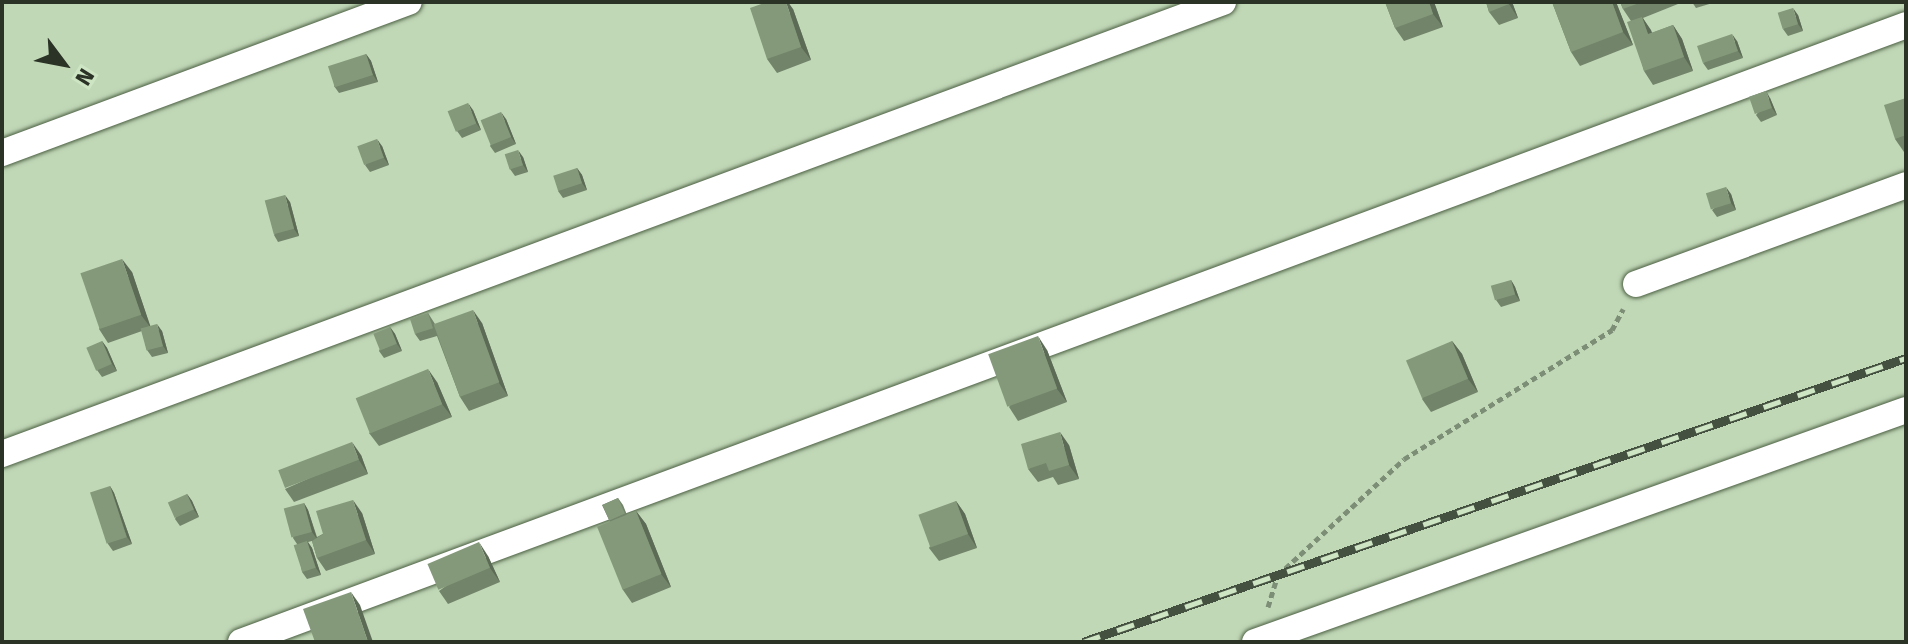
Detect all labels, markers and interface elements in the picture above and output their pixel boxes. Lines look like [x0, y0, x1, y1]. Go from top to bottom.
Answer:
north arrow [24, 24, 104, 104]
text: N [69, 64, 100, 90]

